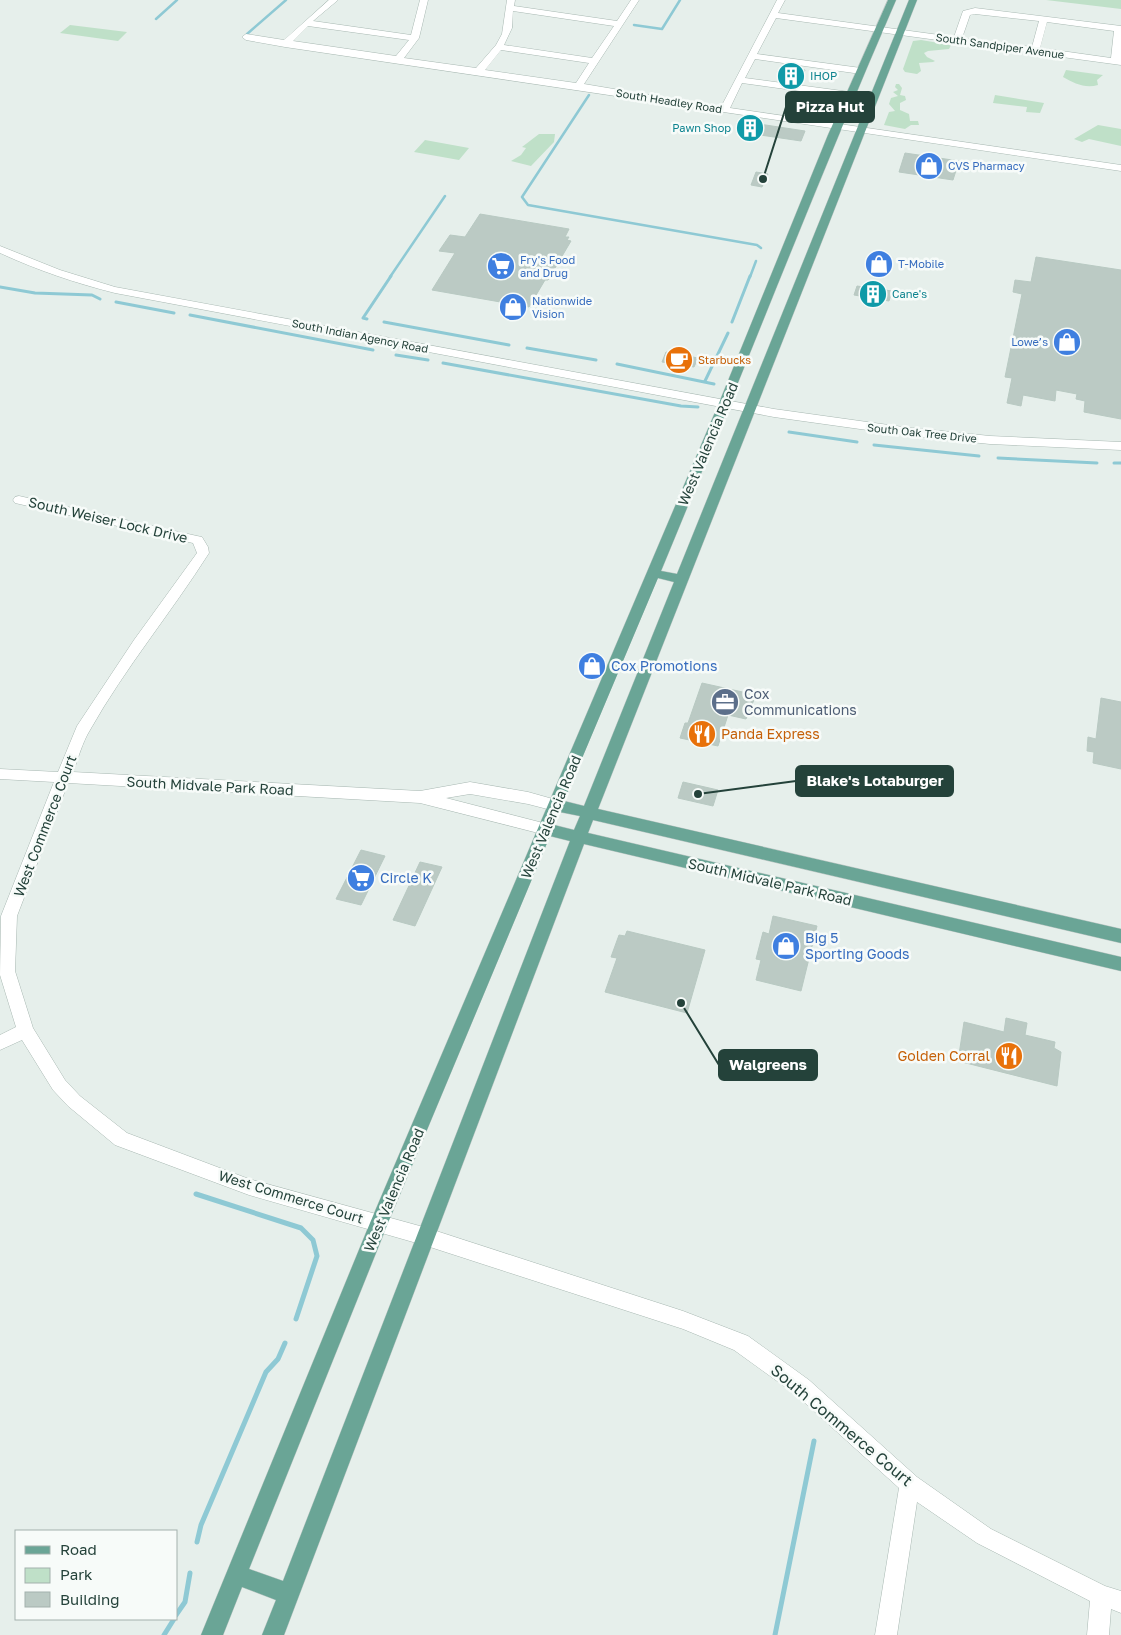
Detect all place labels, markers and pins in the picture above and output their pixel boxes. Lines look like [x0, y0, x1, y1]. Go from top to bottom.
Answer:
building icon: IHOP [776, 61, 806, 91]
place label: IHOP [810, 69, 837, 82]
callout: Pizza Hut [786, 92, 874, 122]
building icon: Pawn Shop [735, 113, 765, 143]
place label: Pawn Shop [672, 121, 731, 134]
shop icon: CVS Pharmacy [914, 151, 944, 181]
place label: CVS Pharmacy [948, 159, 1025, 172]
shop icon: T-Mobile [864, 249, 894, 279]
supermarket icon: Fry's Food and Drug [486, 251, 516, 281]
place label: Fry's Food and Drug [520, 253, 575, 279]
place label: T-Mobile [898, 257, 944, 270]
building icon: Cane's [858, 279, 888, 309]
place label: Cane's [892, 287, 927, 300]
shop icon: Nationwide Vision [498, 292, 528, 322]
place label: Nationwide Vision [532, 294, 592, 320]
shop icon: Lowe’s [1052, 327, 1082, 357]
place label: Lowe’s [1011, 335, 1048, 348]
cafe icon: Starbucks [664, 345, 694, 375]
place label: Starbucks [698, 353, 751, 366]
shop icon: Cox Promotions [577, 651, 607, 681]
place label: Cox Promotions [611, 657, 717, 674]
place label: Cox Communications [744, 685, 857, 718]
office icon: Cox Communications [710, 687, 740, 717]
restaurant icon: Panda Express [687, 719, 717, 749]
place label: Panda Express [721, 725, 820, 742]
callout: Blake's Lotaburger [796, 766, 953, 796]
supermarket icon: Circle K [346, 863, 376, 893]
place label: Circle K [380, 869, 432, 886]
place label: Big 5 Sporting Goods [805, 929, 909, 962]
shop icon: Big 5 Sporting Goods [771, 931, 801, 961]
restaurant icon: Golden Corral [994, 1041, 1024, 1071]
place label: Golden Corral [897, 1047, 990, 1064]
callout: Walgreens [719, 1050, 817, 1080]

